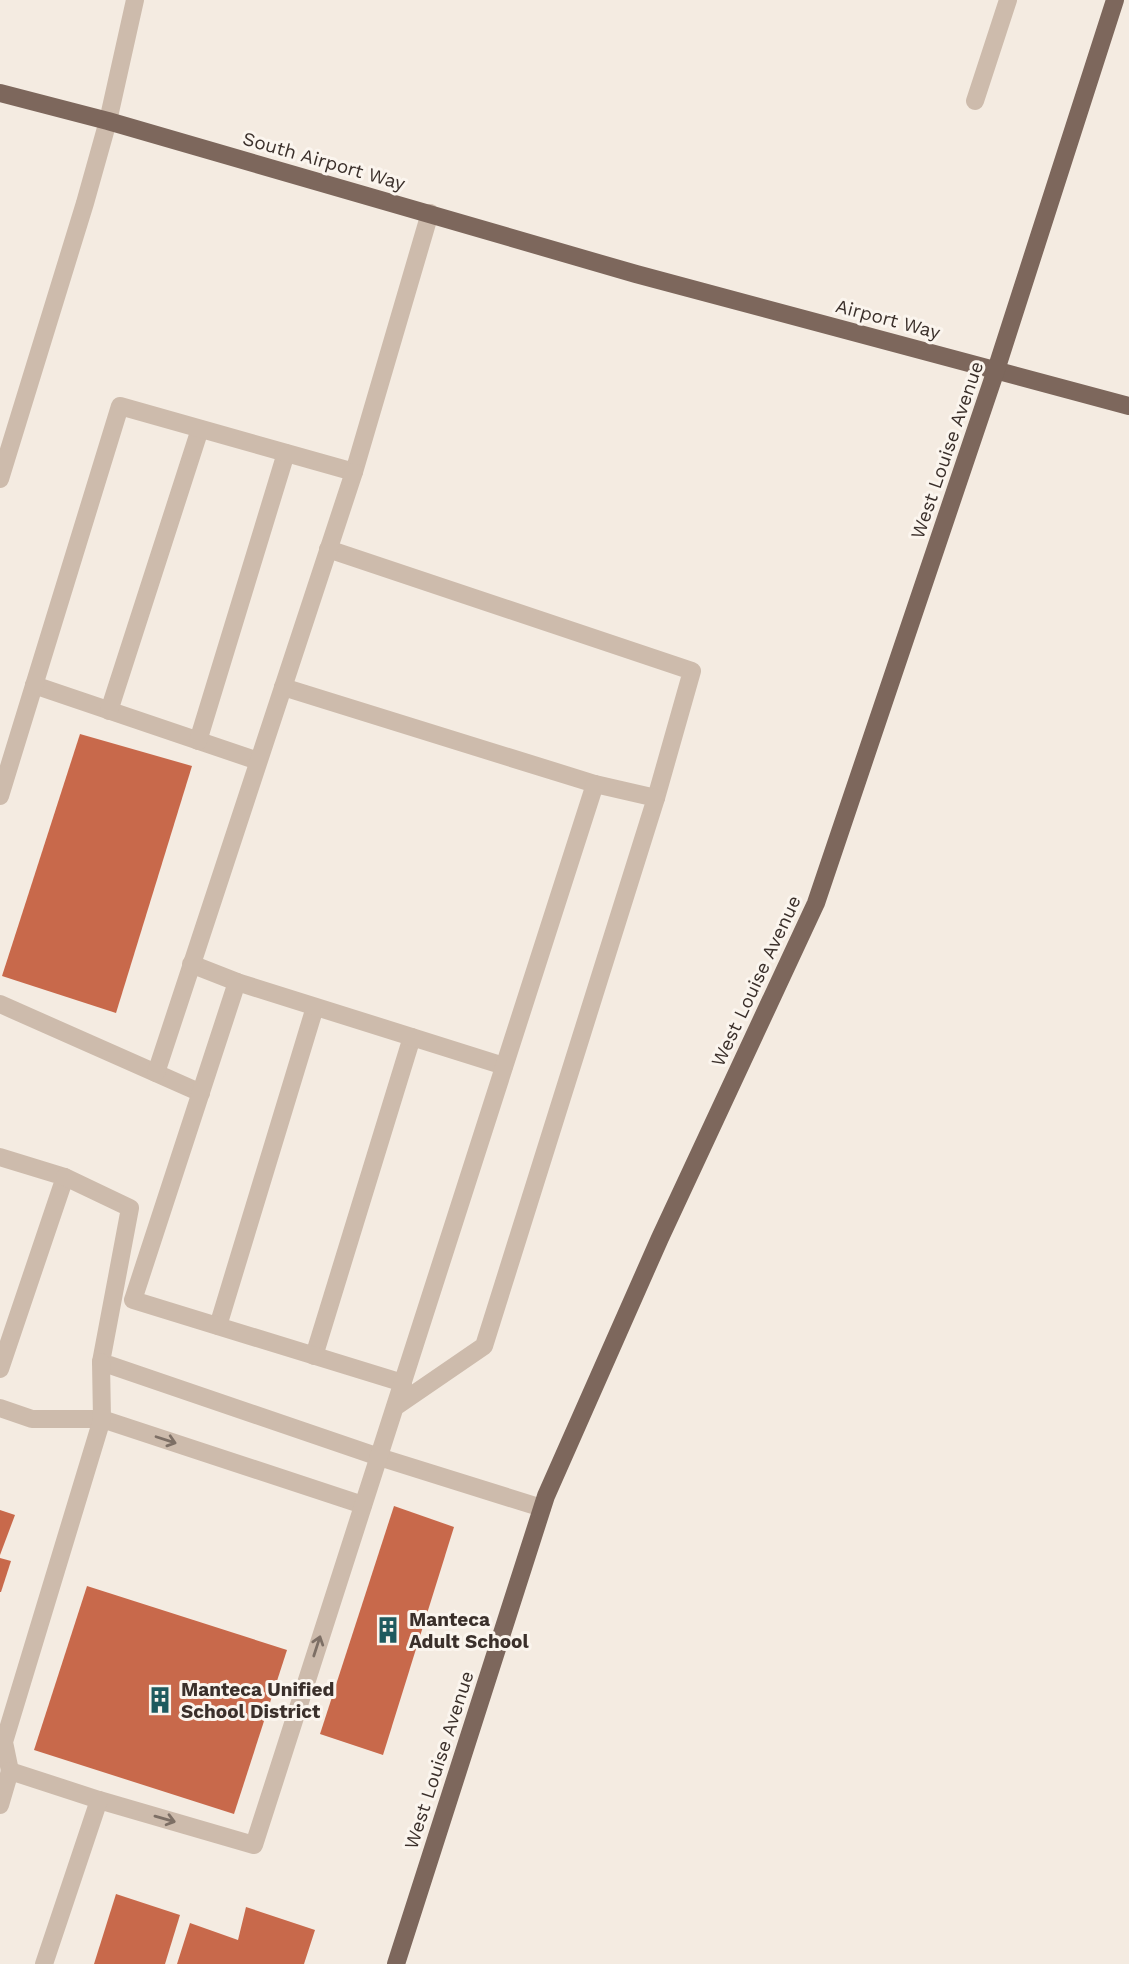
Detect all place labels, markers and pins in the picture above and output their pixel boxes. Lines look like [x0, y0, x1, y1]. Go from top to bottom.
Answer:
place label: Manteca Adult School [409, 1608, 529, 1653]
building icon: Manteca Adult School [373, 1615, 403, 1645]
place label: Manteca Unified School District [181, 1678, 334, 1723]
building icon: Manteca Unified School District [145, 1685, 175, 1715]

